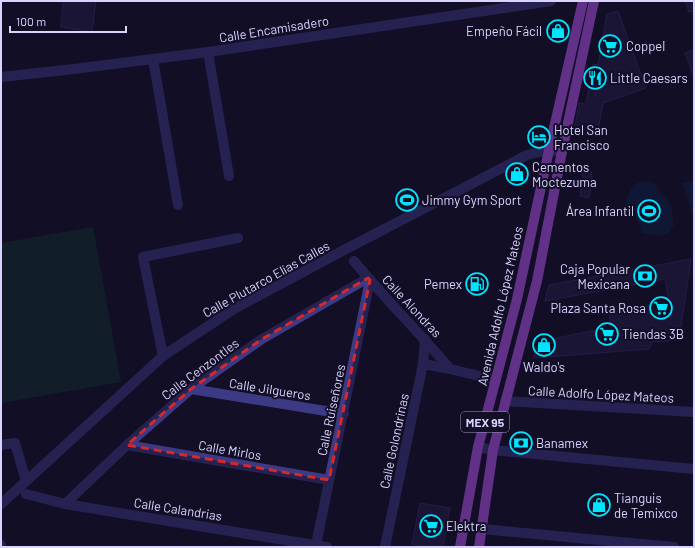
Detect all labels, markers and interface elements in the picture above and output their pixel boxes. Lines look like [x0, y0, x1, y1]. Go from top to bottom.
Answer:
scale bar [10, 8, 126, 34]
street label: Calle Encamisadero [218, 12, 330, 46]
text: 100 m [16, 14, 46, 28]
shop icon: Empeño Fácil [545, 18, 571, 44]
place label: Empeño Fácil [466, 23, 542, 39]
supermarket icon: Coppel [597, 33, 623, 59]
place label: Coppel [626, 38, 665, 54]
restaurant icon: Little Caesars [582, 65, 608, 91]
place label: Little Caesars [610, 70, 688, 86]
place label: Hotel San Francisco [554, 122, 610, 153]
hotel icon: Hotel San Francisco [526, 124, 552, 150]
place label: Cementos Moctezuma [532, 159, 597, 190]
shop icon: Cementos Moctezuma [504, 161, 530, 187]
sports icon: Jimmy Gym Sport [394, 187, 420, 213]
place label: Jimmy Gym Sport [422, 192, 522, 208]
sports icon: Área Infantil [636, 198, 662, 224]
place label: Área Infantil [566, 203, 634, 219]
street label: Avenida Adolfo López Mateos [474, 225, 526, 387]
street label: Calle Plutarco Elías Calles [200, 237, 332, 321]
place label: Caja Popular Mexicana [560, 261, 630, 292]
bank icon: Caja Popular Mexicana [632, 263, 658, 289]
street label: Calle Alondras [379, 271, 445, 341]
fuel station icon: Pemex [464, 271, 490, 297]
place label: Pemex [424, 276, 462, 292]
supermarket icon: Plaza Santa Rosa [648, 295, 674, 321]
place label: Plaza Santa Rosa [551, 300, 646, 316]
supermarket icon: Tiendas 3B [594, 321, 620, 347]
place label: Tiendas 3B [622, 326, 684, 342]
shop icon: Waldo's [531, 332, 557, 358]
street label: Calle Cenzontles [158, 335, 242, 403]
place label: Waldo's [523, 359, 565, 375]
street label: Calle Ruiseñores [313, 363, 349, 457]
street label: Calle Jilgueros [228, 375, 312, 403]
street label: Calle Adolfo López Mateos [528, 382, 674, 406]
street label: Calle Golondrinas [376, 392, 412, 490]
road number: MEX 95 [461, 412, 509, 432]
bank icon: Banamex [508, 430, 534, 456]
place label: Banamex [536, 435, 588, 451]
street label: Calle Mirlos [197, 437, 263, 463]
place label: Tianguis de Temixco [614, 490, 678, 521]
shop icon: Tianguis de Temixco [586, 492, 612, 518]
street label: Calle Calandrias [133, 494, 223, 524]
supermarket icon: Elektra [418, 513, 444, 539]
place label: Elektra [446, 518, 486, 534]

